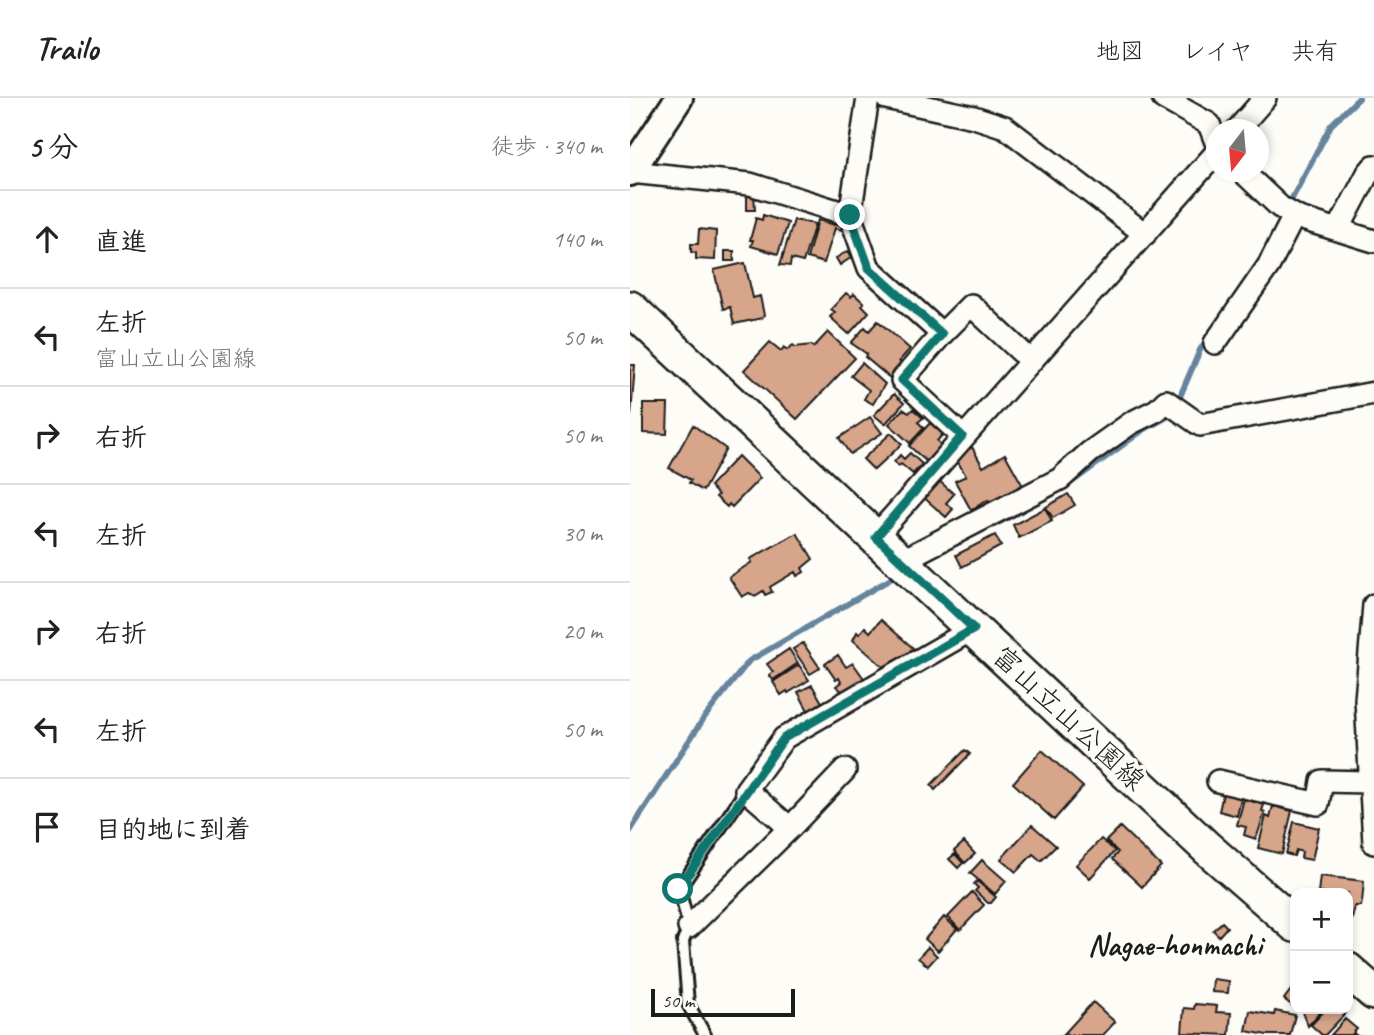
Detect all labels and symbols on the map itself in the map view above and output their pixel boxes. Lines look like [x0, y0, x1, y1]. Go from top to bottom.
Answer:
north arrow [1206, 119, 1269, 182]
route end [834, 199, 865, 230]
street label: 富山立山公園線 [985, 638, 1153, 798]
route start [662, 873, 693, 904]
district label: Nagae-honmachi [1088, 926, 1266, 964]
scale bar [651, 986, 794, 1018]

